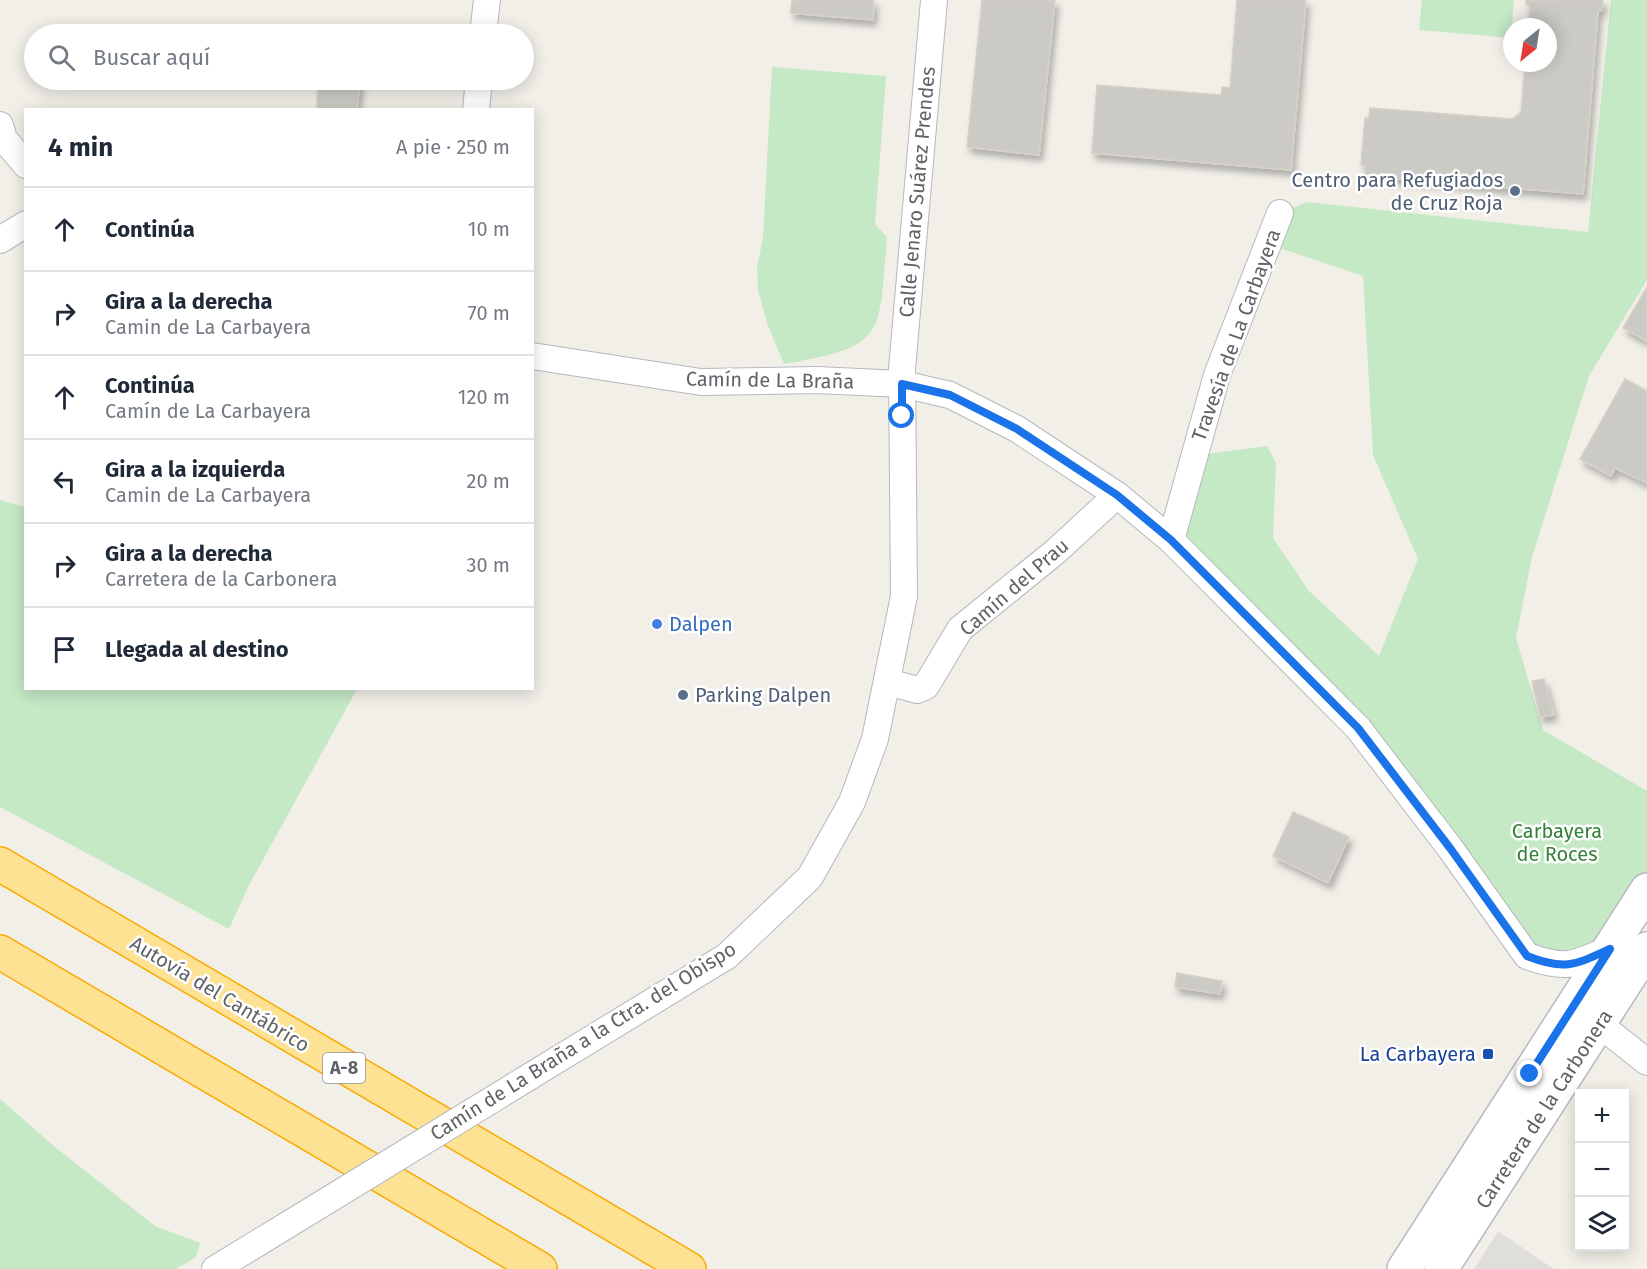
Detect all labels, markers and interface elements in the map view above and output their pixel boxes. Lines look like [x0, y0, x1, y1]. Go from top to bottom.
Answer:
north arrow [1503, 18, 1557, 72]
search box [24, 24, 534, 90]
icon: search [45, 41, 78, 74]
text: Buscar aquí [93, 44, 210, 71]
street label: Calle Jenaro Suárez Prendes [894, 66, 940, 318]
text: 4 min [48, 132, 113, 163]
text: A pie · 250 m [396, 135, 510, 159]
place label: Centro para Refugiados de Cruz Roja [1292, 168, 1503, 215]
marker: Centro para Refugiados de Cruz Roja [1508, 184, 1522, 198]
icon: ahead [48, 213, 81, 246]
text: Continúa [105, 216, 195, 243]
text: 10 m [468, 217, 510, 241]
street label: Travesía de La Carbayera [1186, 226, 1286, 444]
text: Gira a la derecha [105, 288, 273, 315]
icon: right [48, 297, 81, 330]
text: 70 m [468, 301, 510, 325]
text: Camin de La Carbayera [105, 315, 311, 339]
street label: Camín de La Braña [686, 367, 854, 393]
text: Continúa [105, 372, 195, 399]
icon: ahead [48, 381, 81, 414]
text: 120 m [458, 385, 510, 409]
text: Camín de La Carbayera [105, 399, 311, 423]
route start [888, 402, 914, 428]
text: Gira a la izquierda [105, 456, 285, 483]
icon: left [48, 465, 81, 498]
text: 20 m [467, 469, 510, 493]
text: Camin de La Carbayera [105, 483, 311, 507]
street label: Camín del Prau [955, 533, 1073, 641]
text: Gira a la derecha [105, 540, 273, 567]
icon: right [48, 549, 81, 582]
text: 30 m [466, 553, 510, 577]
text: Carretera de la Carbonera [105, 567, 337, 591]
place label: Dalpen [669, 612, 733, 636]
marker: Dalpen [650, 617, 664, 631]
icon: arrive [48, 633, 81, 666]
text: Llegada al destino [105, 636, 289, 663]
place label: Parking Dalpen [695, 683, 831, 707]
marker: Parking Dalpen [676, 688, 690, 702]
park label: Carbayera de Roces [1512, 819, 1602, 866]
street label: Autovía del Cantábrico [126, 931, 314, 1057]
street label: Camín de La Braña a la Ctra. del Obispo [426, 937, 740, 1145]
street label: Carretera de la Carbonera [1471, 1005, 1617, 1213]
place label: La Carbayera [1360, 1042, 1476, 1066]
marker: La Carbayera [1481, 1047, 1495, 1061]
road number: A-8 [323, 1053, 365, 1083]
route end [1516, 1060, 1542, 1086]
map controls [1575, 1089, 1629, 1251]
button: + [1575, 1089, 1629, 1143]
button: − [1575, 1143, 1629, 1197]
button: layers [1575, 1197, 1629, 1251]

